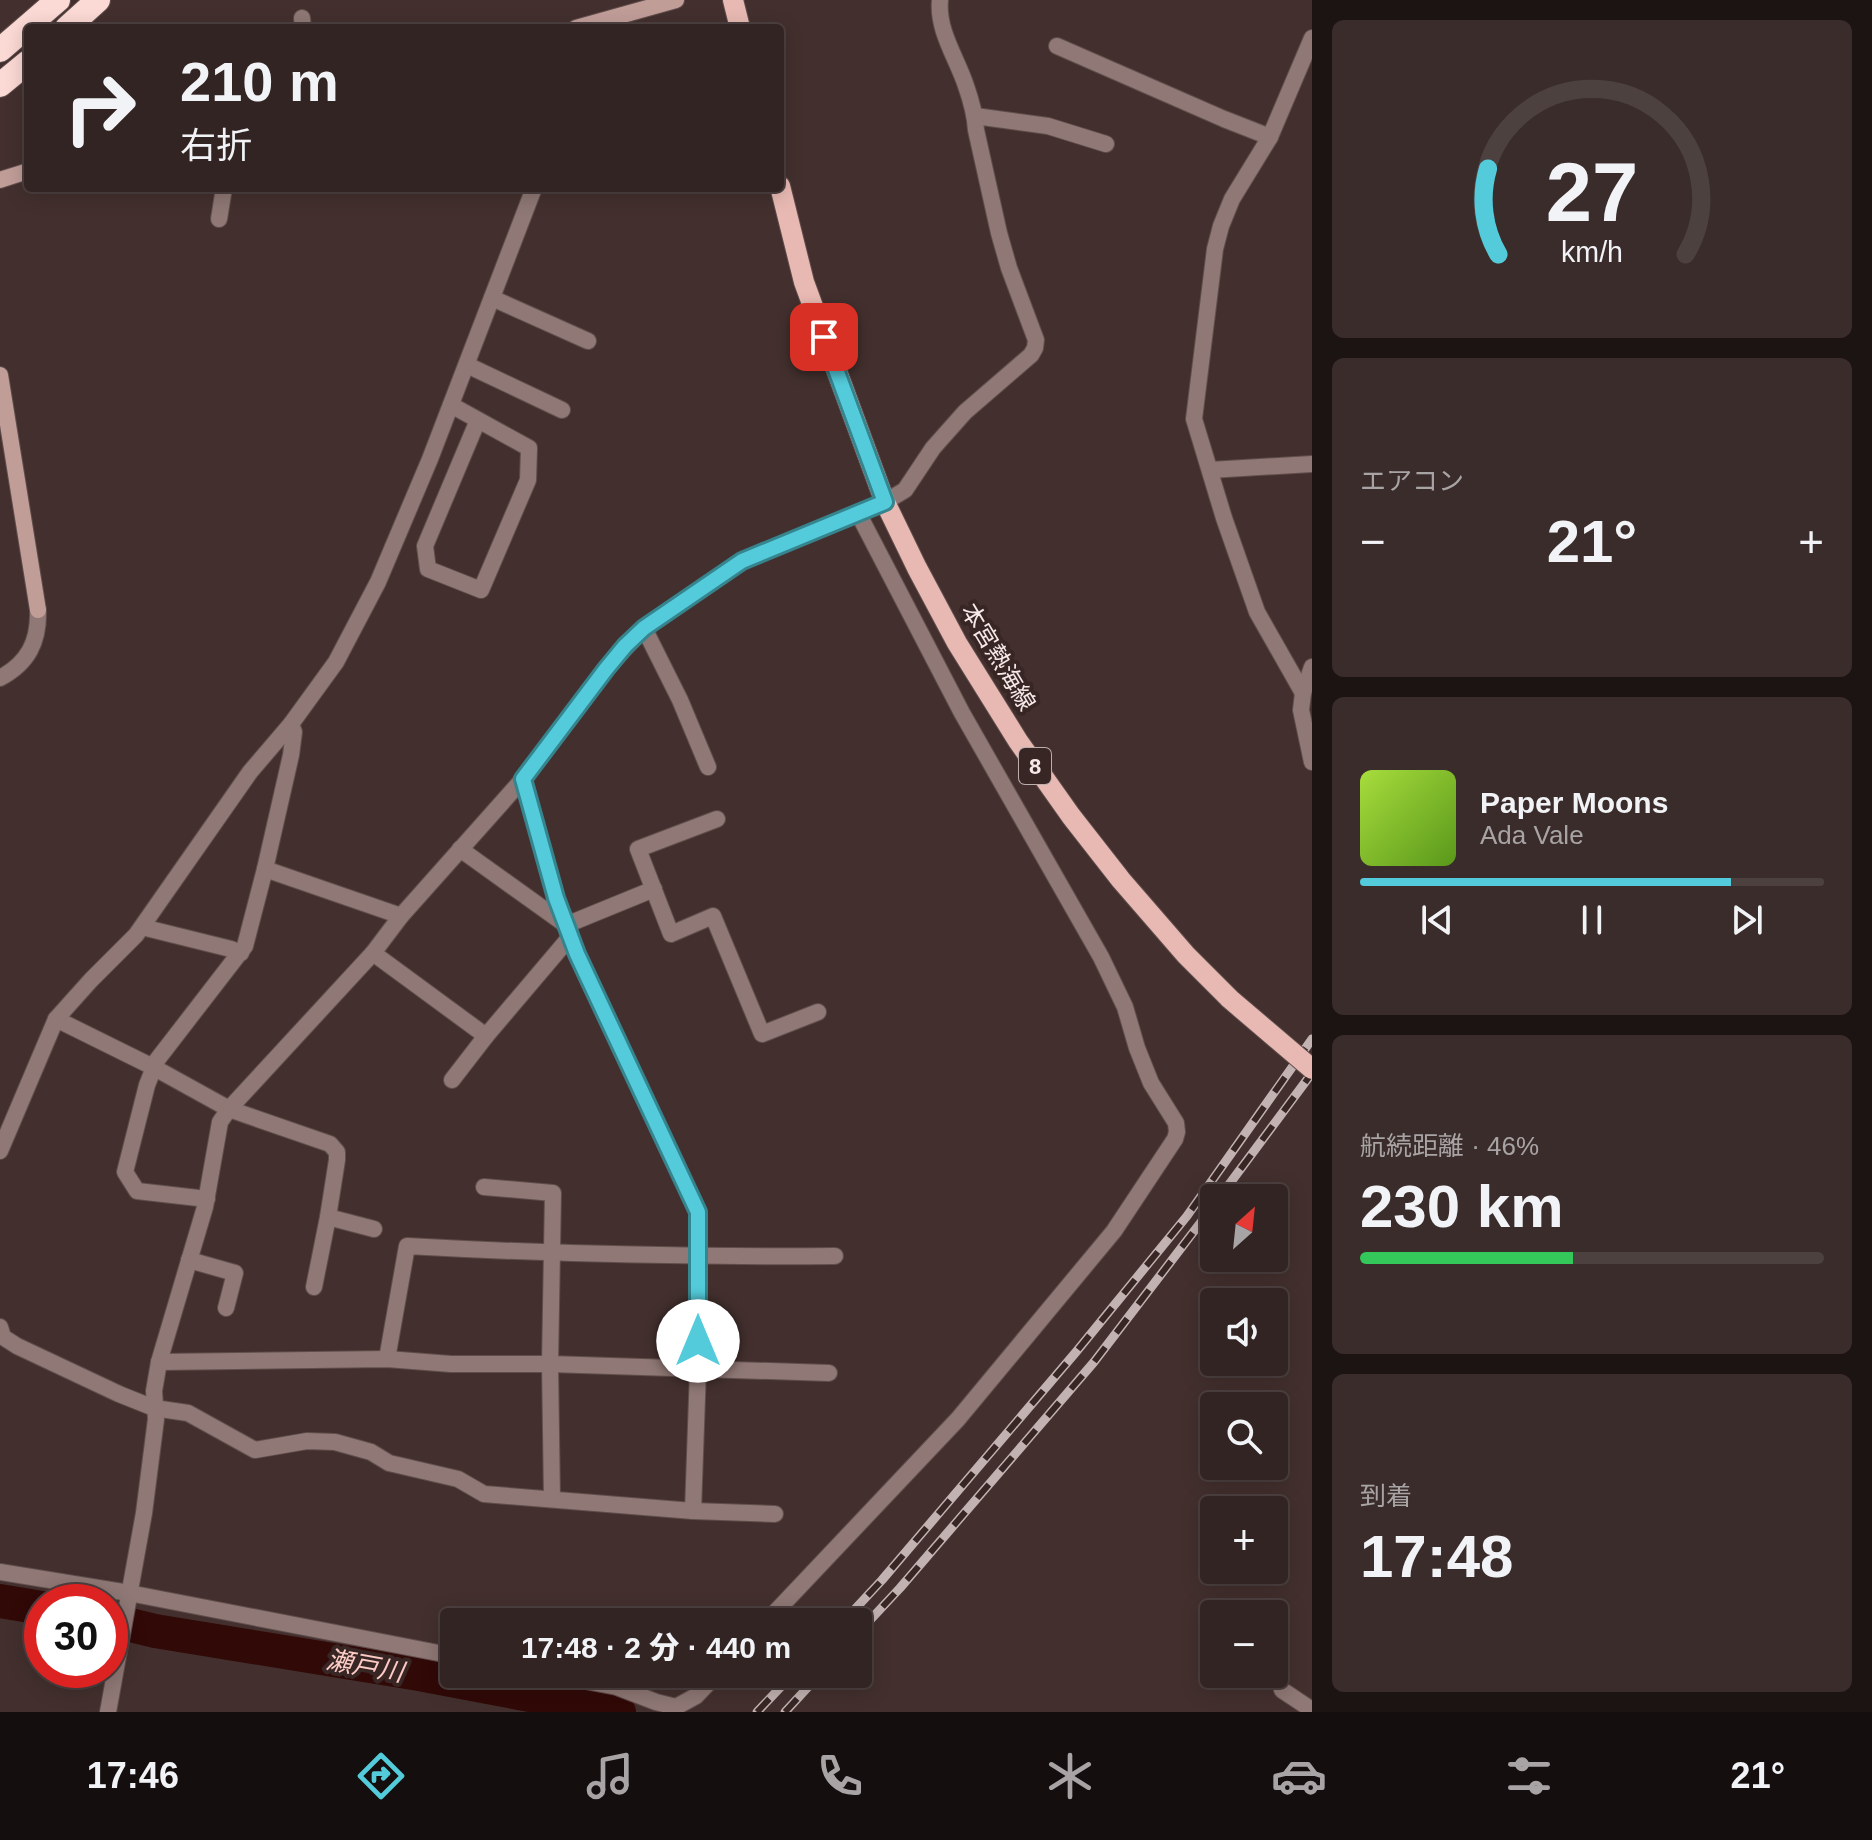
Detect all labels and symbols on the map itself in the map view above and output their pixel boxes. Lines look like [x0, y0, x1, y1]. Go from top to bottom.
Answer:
pin [790, 303, 858, 371]
street label: 本宮熱海線 [956, 598, 1041, 715]
road number: 8 [1019, 748, 1051, 784]
north arrow [1200, 1184, 1288, 1272]
position arrow [656, 1299, 740, 1383]
speed limit sign: 30 [24, 1584, 128, 1688]
water label: 瀬戸川 [324, 1644, 409, 1688]

